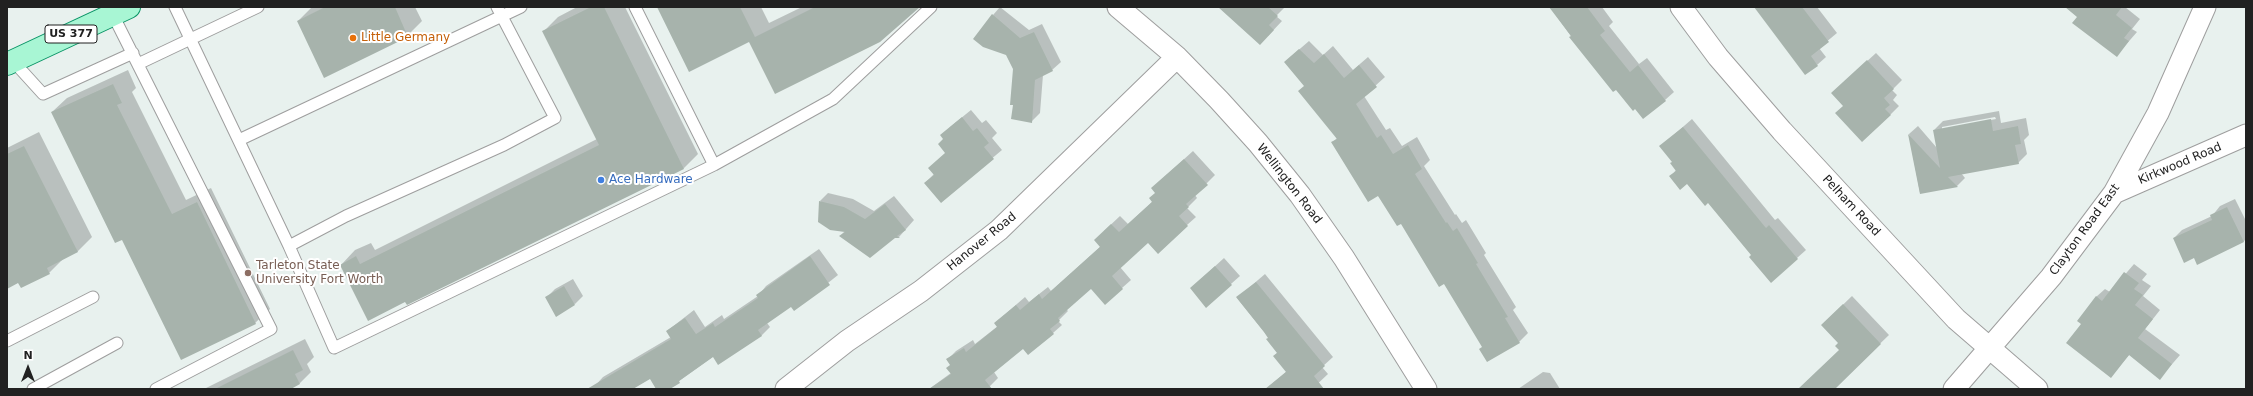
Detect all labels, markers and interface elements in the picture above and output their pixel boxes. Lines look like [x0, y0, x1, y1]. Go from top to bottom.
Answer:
road number: US 377 [45, 25, 97, 43]
place label: Little Germany [361, 31, 450, 45]
marker: Little Germany [348, 33, 358, 43]
street label: Kirkwood Road [2136, 140, 2224, 188]
street label: Wellington Road [1253, 141, 1325, 227]
place label: Ace Hardware [609, 173, 693, 187]
street label: Pelham Road [1819, 173, 1883, 239]
marker: Ace Hardware [596, 175, 606, 185]
street label: Clayton Road East [2047, 181, 2123, 279]
street label: Hanover Road [945, 210, 1019, 274]
place label: Tarleton State University Fort Worth [256, 259, 383, 287]
marker: Tarleton State University Fort Worth [243, 268, 253, 278]
north arrow [8, 348, 48, 388]
text: N [23, 349, 33, 362]

